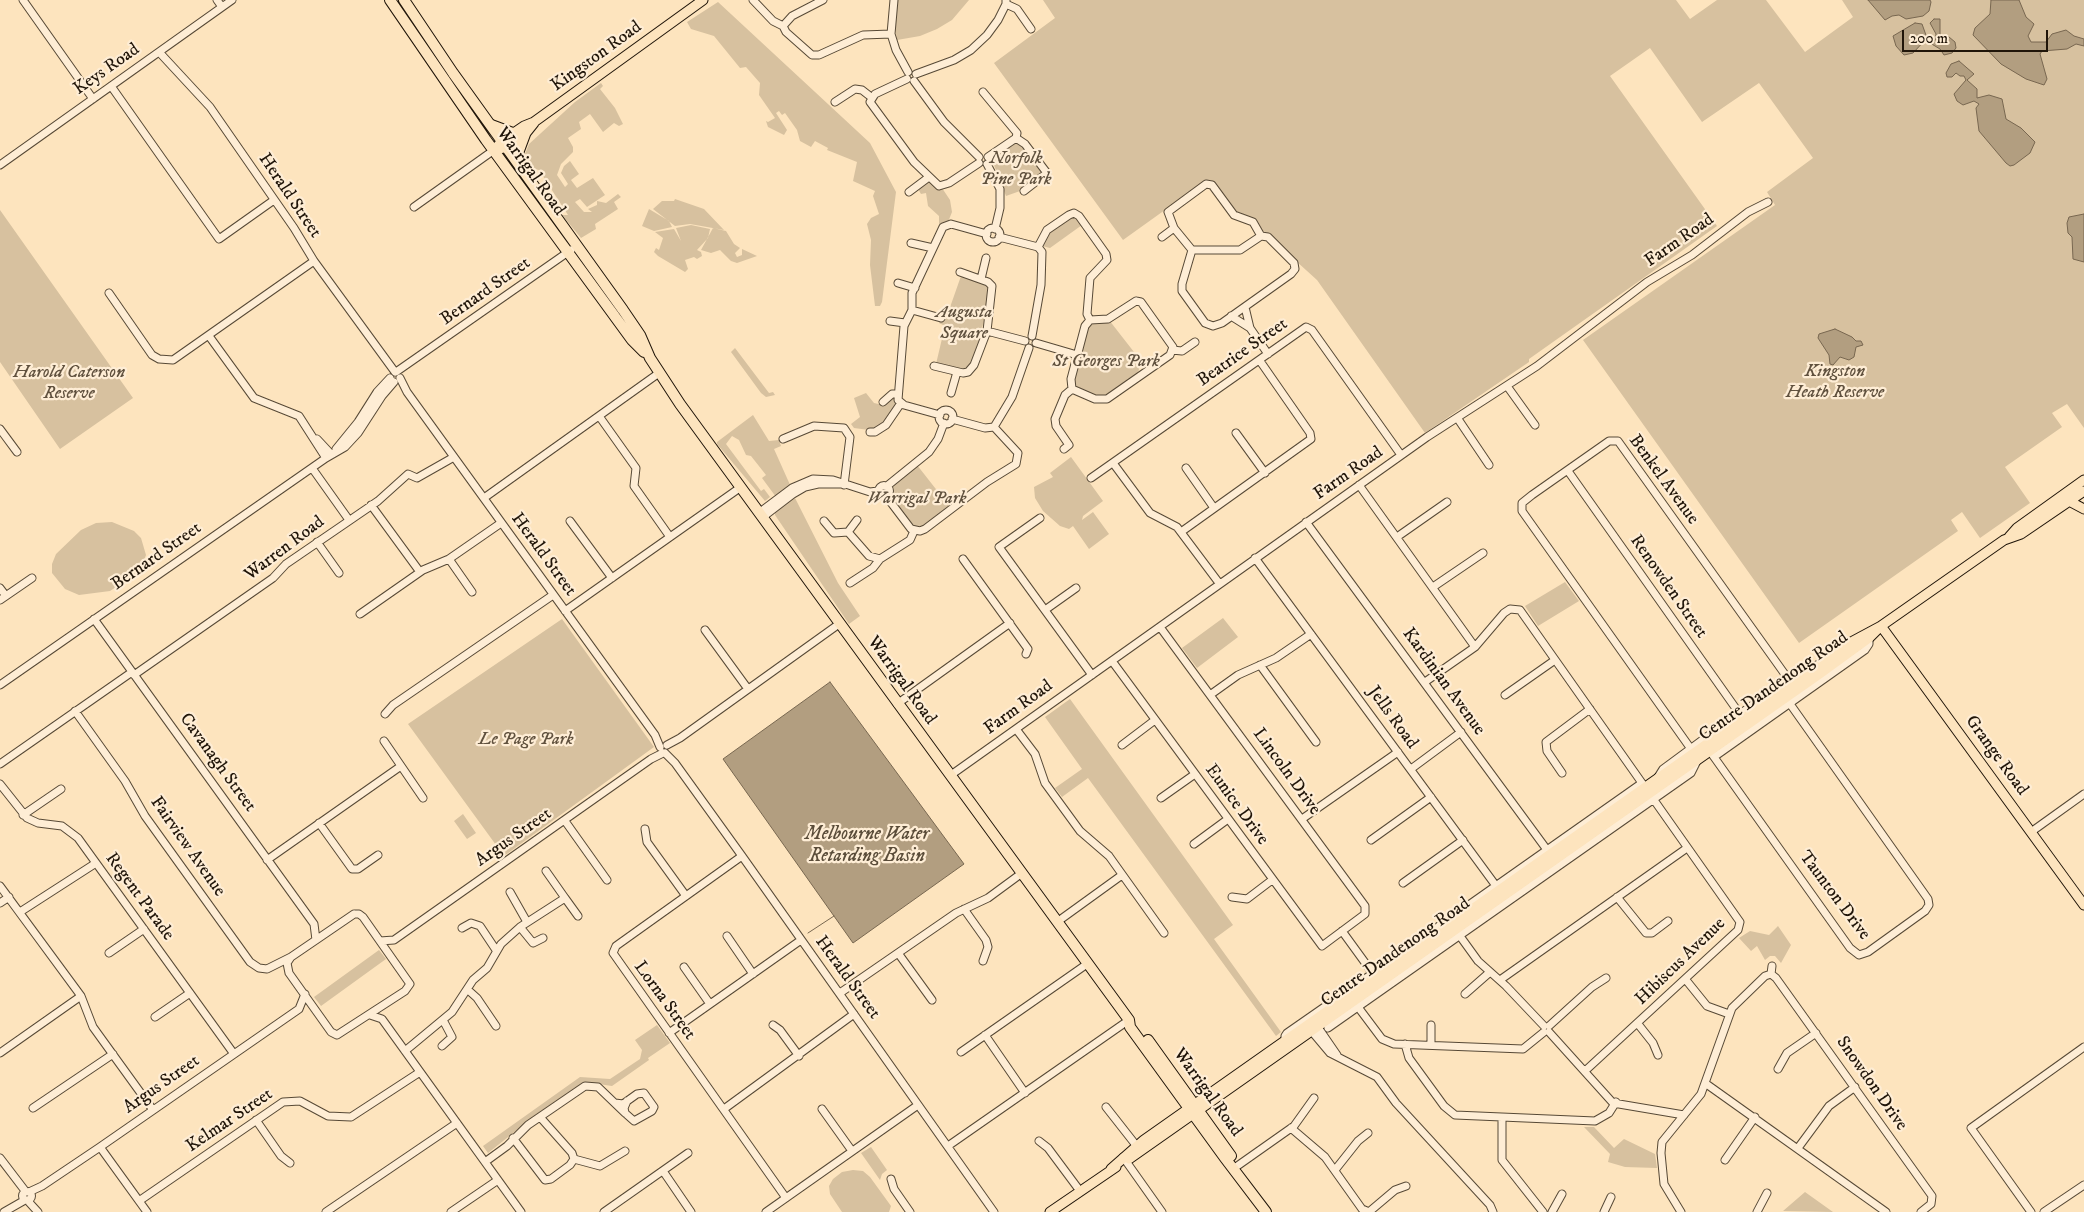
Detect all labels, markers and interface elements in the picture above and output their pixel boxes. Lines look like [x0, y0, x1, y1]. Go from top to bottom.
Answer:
street label: Kingston Road [548, 17, 646, 97]
scale bar [1904, 20, 2050, 52]
text: 200 m [1910, 29, 1948, 48]
street label: Keys Road [70, 39, 144, 101]
street label: Warrigal Road [491, 124, 569, 220]
park label: Norfolk Pine Park [981, 148, 1051, 190]
street label: Herald Street [253, 150, 325, 242]
street label: Farm Road [1641, 209, 1719, 273]
street label: Bernard Street [437, 253, 535, 331]
park label: Augusta Square [936, 302, 992, 344]
street label: Beatrice Street [1194, 314, 1292, 392]
park label: St Georges Park [1052, 351, 1160, 373]
park label: Kingston Heath Reserve [1786, 361, 1884, 404]
park label: Harold Caterson Reserve [13, 362, 125, 404]
street label: Benkel Avenue [1623, 431, 1703, 529]
street label: Farm Road [1310, 442, 1388, 506]
park label: Warrigal Park [867, 488, 967, 510]
street label: Herald Street [506, 509, 580, 601]
street label: Warren Road [241, 512, 329, 586]
street label: Bernard Street [108, 518, 206, 596]
street label: Renowden Street [1624, 531, 1712, 643]
street label: Kardinian Avenue [1397, 624, 1489, 740]
street label: Centre Dandenong Road [1695, 627, 1853, 747]
street label: Warrigal Road [862, 633, 940, 729]
street label: Farm Road [980, 676, 1058, 740]
street label: Jells Road [1362, 682, 1422, 754]
street label: Cavanagh Street [174, 709, 260, 817]
street label: Grange Road [1960, 712, 2032, 800]
street label: Lincoln Drive [1247, 724, 1325, 820]
park label: Le Page Park [478, 729, 574, 751]
street label: Eunice Drive [1199, 760, 1273, 850]
street label: Fairview Avenue [145, 793, 229, 901]
street label: Argus Street [472, 804, 556, 872]
water label: Melbourne Water Retarding Basin [805, 824, 929, 868]
street label: Taunton Drive [1794, 847, 1874, 945]
street label: Regent Parade [100, 849, 178, 945]
street label: Centre Dandenong Road [1317, 893, 1475, 1013]
street label: Hibiscus Avenue [1631, 914, 1731, 1010]
street label: Herald Street [810, 932, 884, 1024]
street label: Lorna Street [628, 957, 700, 1045]
street label: Snowdon Drive [1831, 1033, 1911, 1135]
street label: Warrigal Road [1168, 1045, 1246, 1141]
street label: Argus Street [120, 1051, 204, 1119]
street label: Kelmar Street [183, 1084, 277, 1158]

